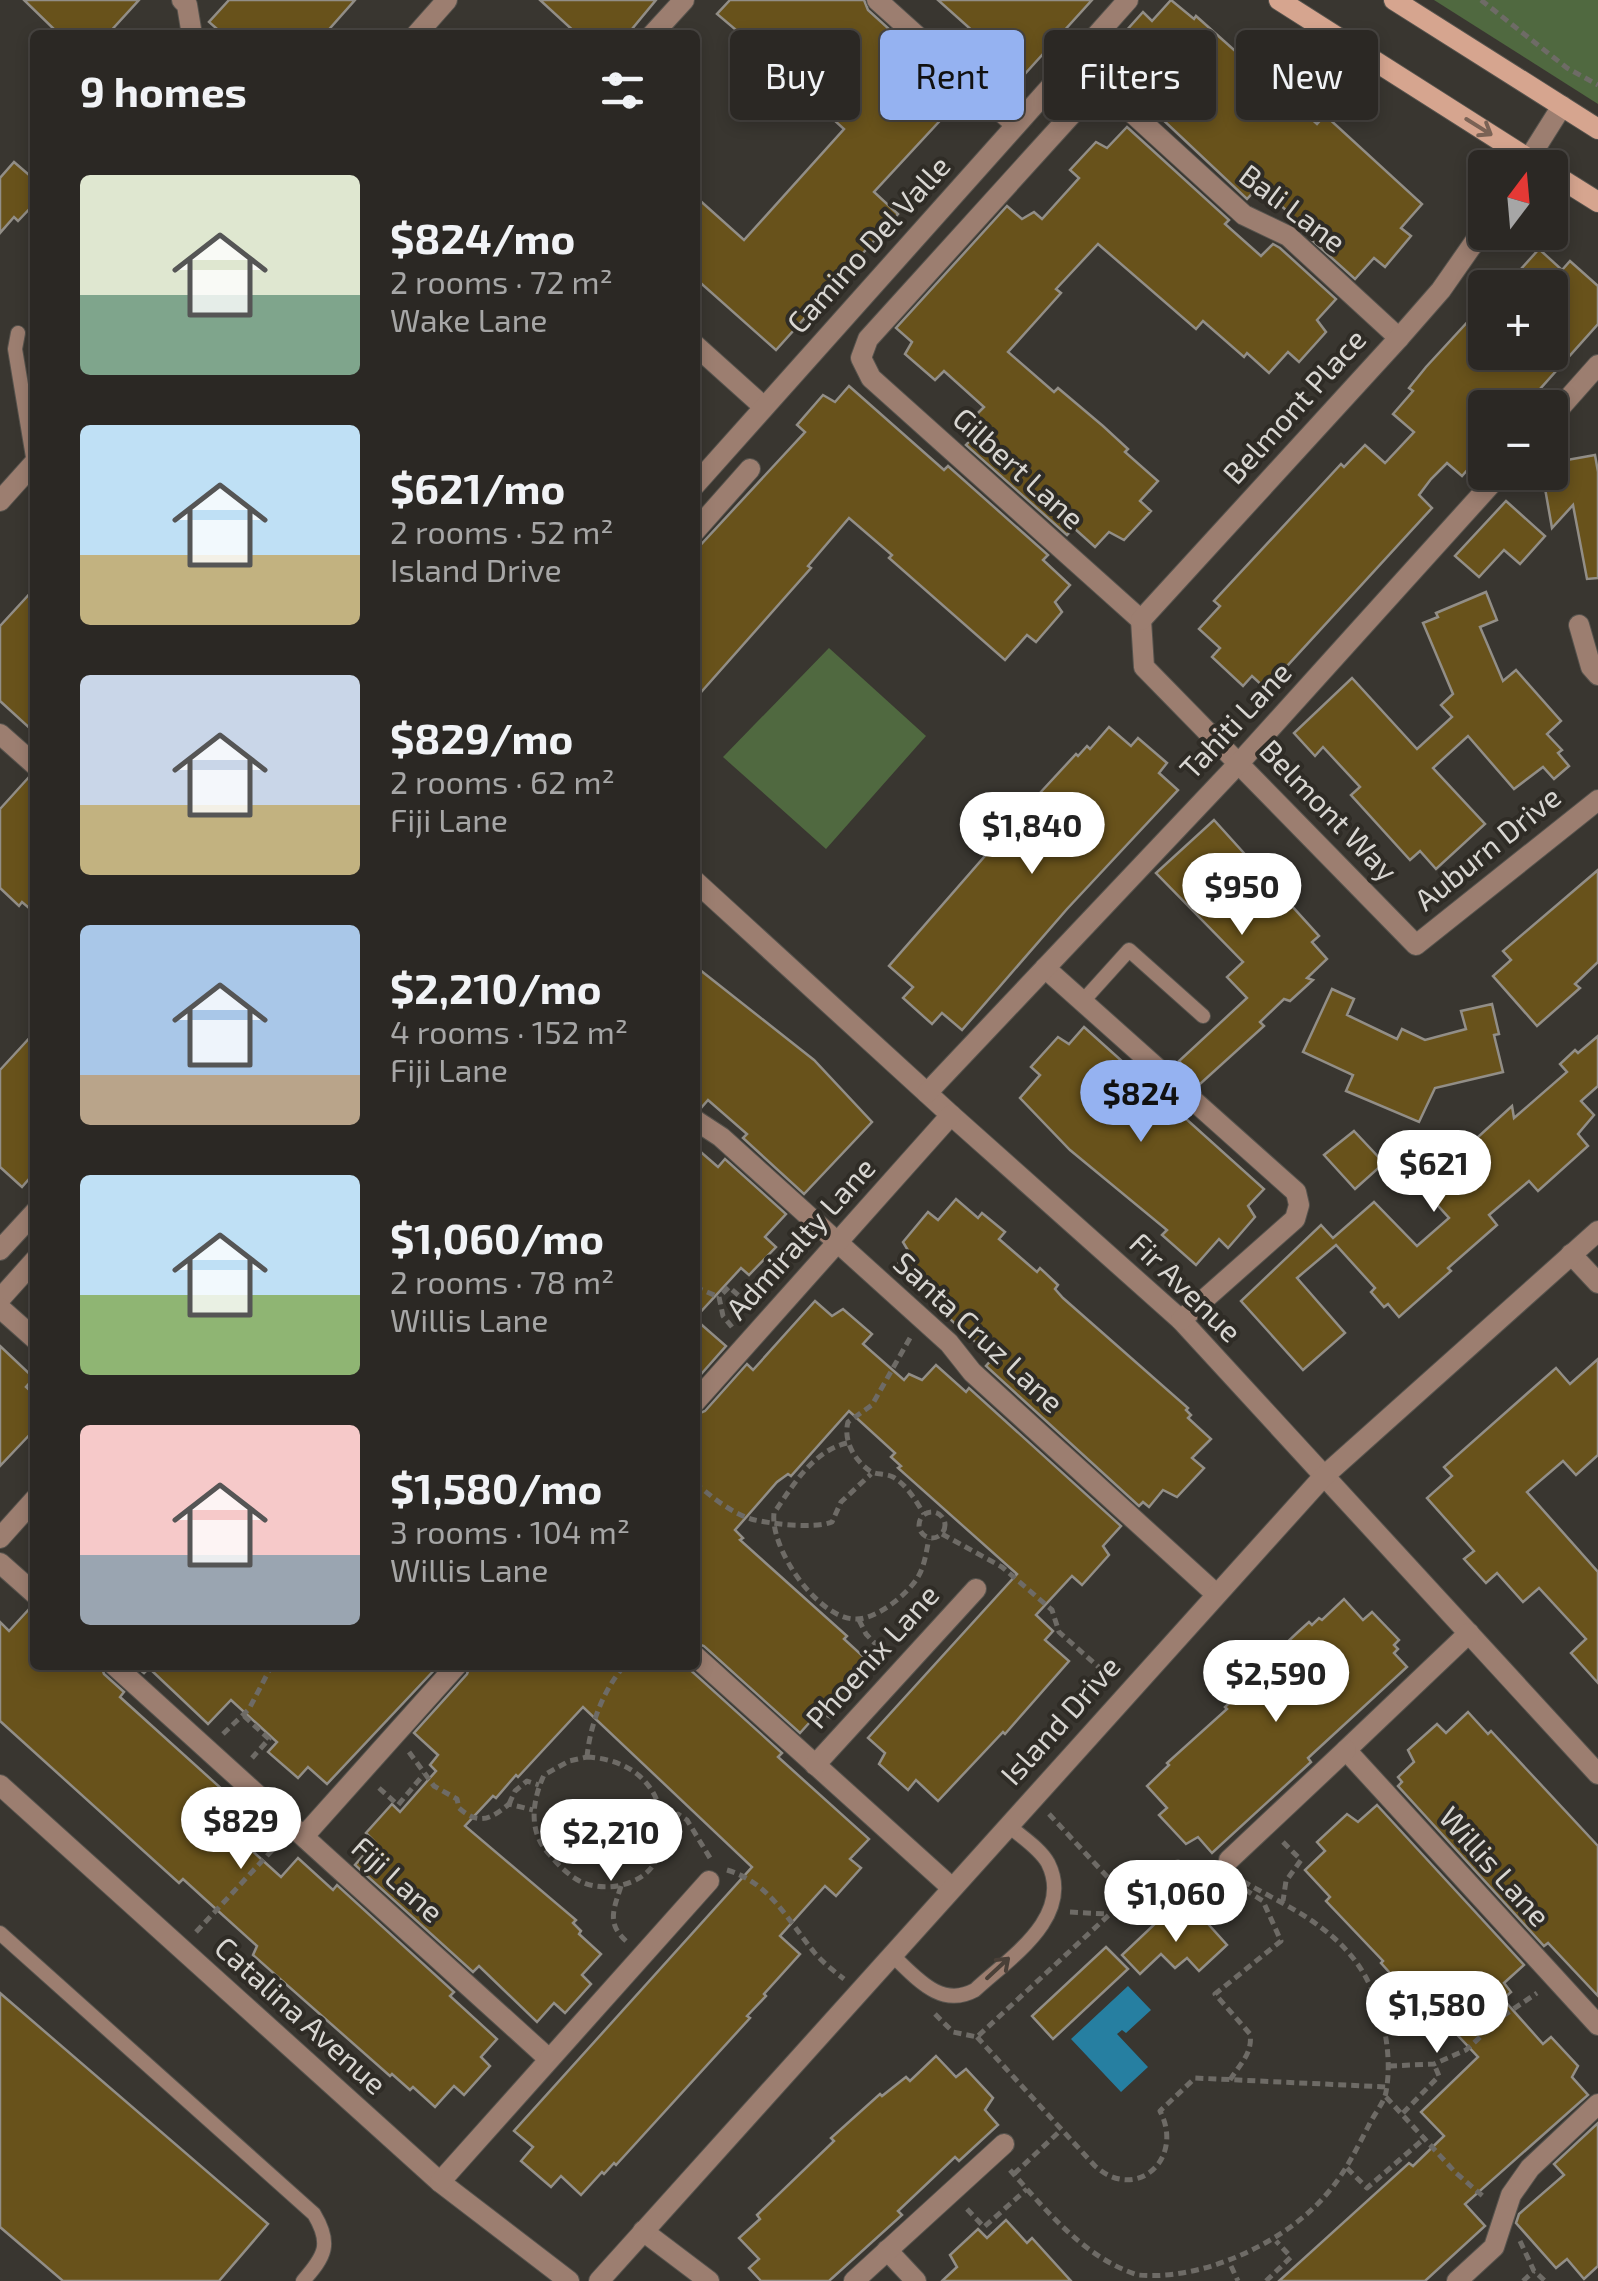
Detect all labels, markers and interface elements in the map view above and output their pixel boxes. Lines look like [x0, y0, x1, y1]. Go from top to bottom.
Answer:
chip: Buy [730, 30, 860, 120]
chip: Rent [880, 30, 1024, 120]
chip: Filters [1044, 30, 1216, 120]
chip: New [1236, 30, 1378, 120]
icon: filters [595, 63, 650, 118]
text: 9 homes [80, 65, 247, 115]
one-way arrow [1465, 117, 1493, 137]
street label: Camino Del Valle [778, 147, 957, 340]
north arrow [1468, 150, 1568, 250]
map controls [1468, 150, 1568, 490]
street label: Bali Lane [1233, 156, 1353, 259]
text: $824/mo [390, 212, 575, 262]
icon: home [160, 215, 280, 335]
text: 2 rooms · 72 m² [390, 262, 613, 300]
button: + [1468, 270, 1568, 370]
text: Wake Lane [390, 300, 547, 338]
street label: Belmont Place [1215, 321, 1373, 491]
button: − [1468, 390, 1568, 490]
street label: Gilbert Lane [946, 399, 1092, 536]
text: $621/mo [390, 462, 565, 512]
icon: home [160, 465, 280, 585]
text: 2 rooms · 52 m² [390, 512, 614, 550]
text: Island Drive [390, 550, 562, 588]
street label: Tahiti Lane [1171, 654, 1298, 786]
text: $829/mo [390, 712, 573, 762]
icon: home [160, 715, 280, 835]
street label: Belmont Way [1253, 731, 1406, 888]
text: 2 rooms · 62 m² [390, 762, 615, 800]
street label: Auburn Drive [1407, 778, 1567, 917]
pin: $1,840 [951, 792, 1113, 877]
text: Fiji Lane [390, 800, 508, 838]
text: $1,840 [982, 805, 1082, 843]
pin: $950 [1183, 853, 1301, 938]
text: $950 [1204, 866, 1280, 904]
text: $2,210/mo [390, 962, 602, 1012]
icon: home [160, 965, 280, 1085]
text: 4 rooms · 152 m² [390, 1012, 628, 1050]
text: Fiji Lane [390, 1050, 508, 1088]
pin: $824 [1082, 1060, 1200, 1145]
text: $824 [1102, 1073, 1180, 1111]
pin: $621 [1375, 1130, 1493, 1215]
text: $621 [1399, 1143, 1469, 1181]
street label: Admiralty Lane [717, 1149, 882, 1326]
text: $1,060/mo [390, 1212, 604, 1262]
icon: home [160, 1215, 280, 1335]
street label: Fir Avenue [1123, 1224, 1250, 1349]
street label: Santa Cruz Lane [887, 1244, 1072, 1419]
text: 2 rooms · 78 m² [390, 1262, 614, 1300]
text: Willis Lane [390, 1300, 548, 1338]
text: $1,580/mo [390, 1462, 602, 1512]
icon: home [160, 1465, 280, 1585]
text: 3 rooms · 104 m² [390, 1512, 630, 1550]
text: Willis Lane [390, 1550, 548, 1588]
street label: Phoenix Lane [798, 1576, 945, 1735]
pin: $2,590 [1195, 1640, 1357, 1725]
street label: Island Drive [992, 1648, 1127, 1792]
text: $2,590 [1225, 1653, 1327, 1691]
pin: $829 [182, 1787, 300, 1872]
street label: Willis Lane [1432, 1798, 1559, 1933]
pin: $2,210 [530, 1799, 692, 1884]
text: $829 [203, 1800, 279, 1838]
text: $2,210 [562, 1812, 660, 1850]
street label: Fiji Lane [345, 1828, 452, 1929]
pin: $1,060 [1095, 1860, 1257, 1945]
text: $1,060 [1126, 1873, 1226, 1911]
street label: Catalina Avenue [208, 1928, 394, 2101]
one-way arrow [986, 1956, 1010, 1980]
pin: $1,580 [1356, 1971, 1518, 2056]
text: $1,580 [1388, 1984, 1486, 2022]

